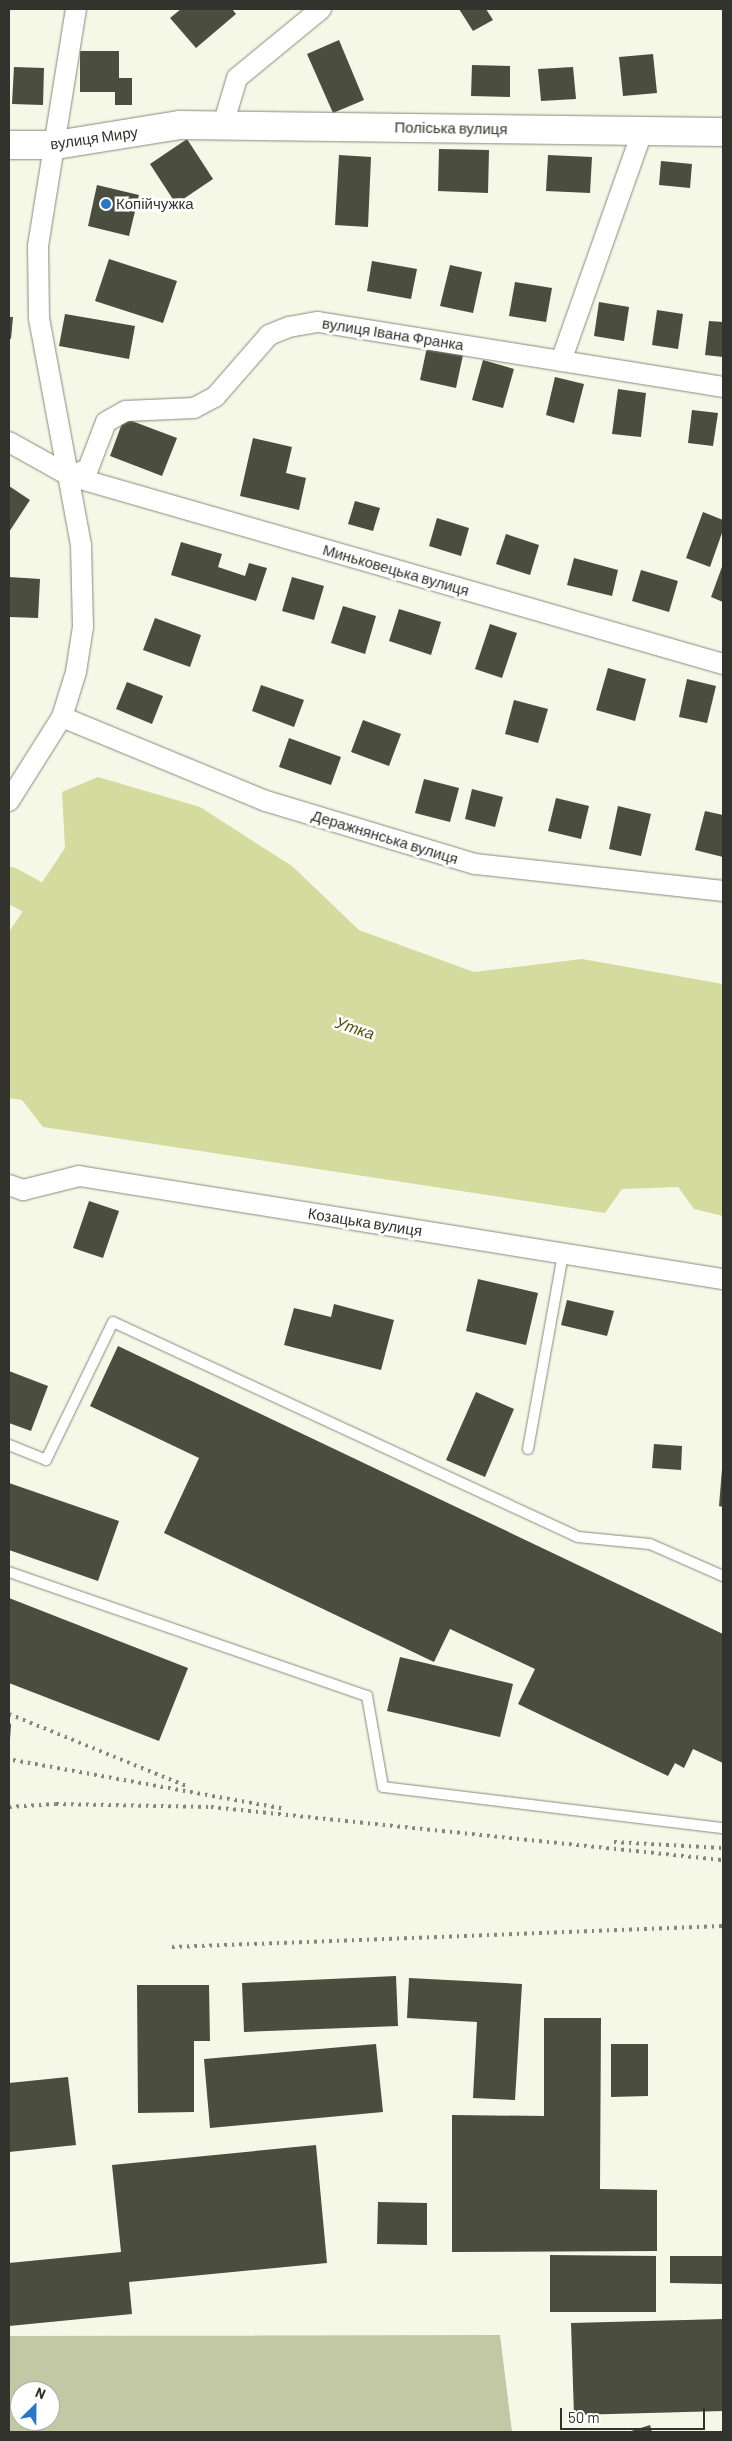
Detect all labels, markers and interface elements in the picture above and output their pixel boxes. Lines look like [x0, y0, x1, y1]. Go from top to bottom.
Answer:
street label: Поліська вулиця [394, 118, 508, 138]
street label: вулиця Миру [49, 123, 139, 153]
place label: Копійчужка [116, 195, 194, 213]
marker: Копійчужка [100, 198, 112, 210]
street label: вулиця Івана Франка [321, 314, 465, 354]
street label: Миньковецька вулиця [321, 540, 471, 600]
street label: Деражнянська вулиця [310, 806, 460, 868]
water label: Утка [333, 1013, 377, 1043]
street label: Козацька вулиця [307, 1204, 423, 1240]
north arrow [10, 2381, 60, 2431]
text: N [33, 2383, 48, 2402]
scale bar [562, 2398, 707, 2430]
text: 50 m [568, 2408, 600, 2426]

